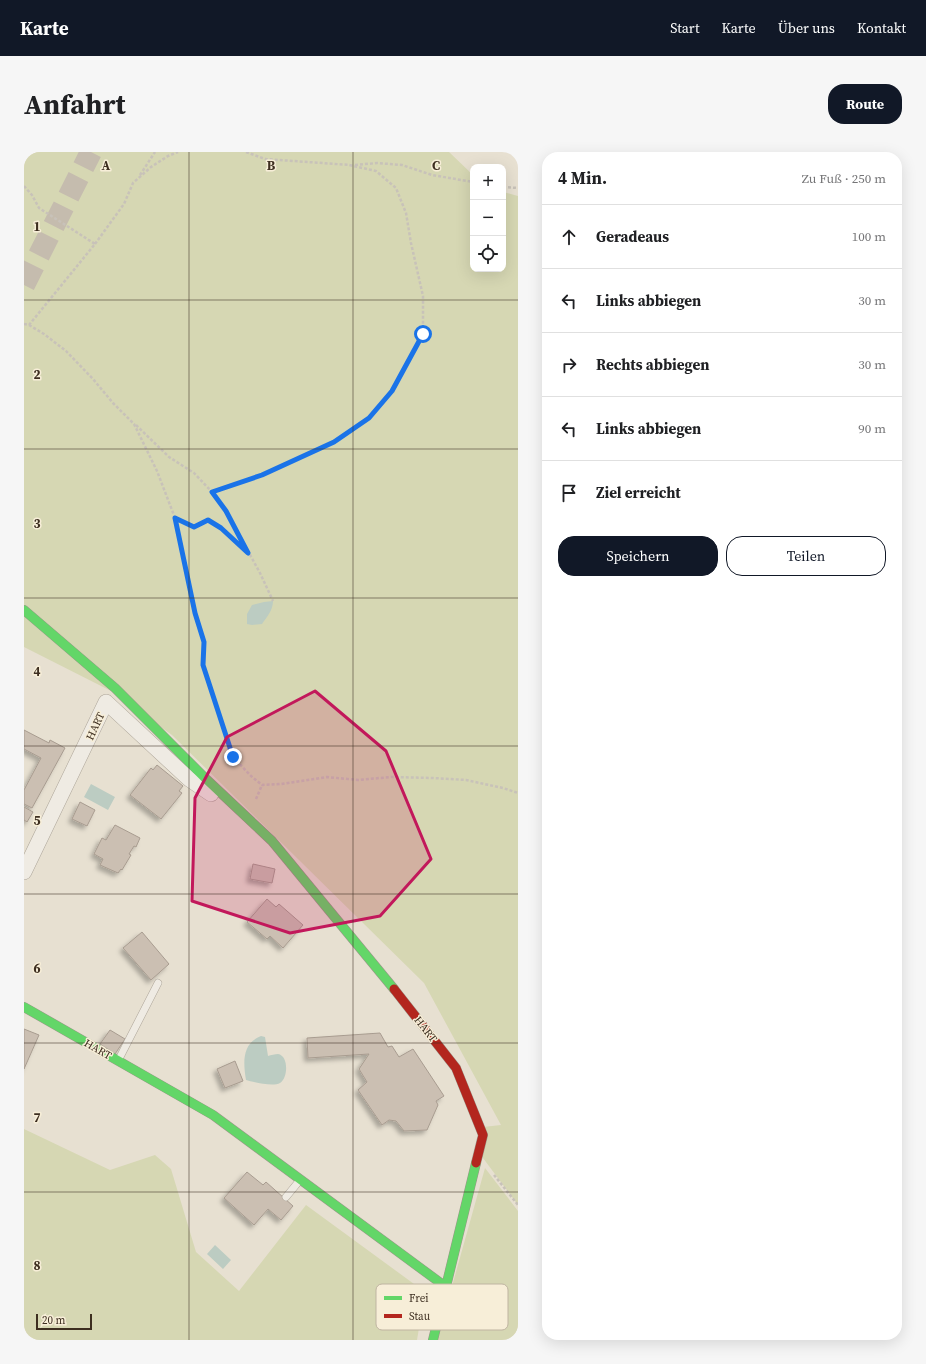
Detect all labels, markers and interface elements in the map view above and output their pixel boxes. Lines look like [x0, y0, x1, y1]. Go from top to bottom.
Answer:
text: Karte [20, 15, 69, 41]
text: Start [670, 18, 700, 38]
text: Karte [722, 18, 756, 38]
text: Über uns [778, 18, 835, 38]
text: Kontakt [857, 18, 906, 38]
button: Route [828, 84, 902, 124]
text: Anfahrt [24, 85, 126, 123]
text: A [102, 157, 111, 174]
text: B [267, 157, 276, 174]
text: C [432, 157, 440, 174]
map controls [470, 164, 506, 272]
button: + [470, 164, 506, 200]
text: 4 Min. [558, 166, 607, 190]
text: Zu Fuß · 250 m [802, 170, 886, 187]
button: − [470, 200, 506, 236]
text: 1 [33, 218, 41, 235]
icon: ahead [558, 226, 580, 248]
text: Geradeaus [596, 226, 669, 247]
text: 100 m [852, 228, 886, 245]
button: locate [470, 236, 506, 272]
icon: left [558, 290, 580, 312]
text: Links abbiegen [596, 290, 701, 311]
text: 30 m [858, 292, 886, 309]
route start [414, 325, 432, 343]
icon: right [558, 354, 580, 376]
text: Rechts abbiegen [596, 354, 710, 375]
text: 30 m [858, 356, 886, 373]
text: 2 [33, 366, 41, 383]
icon: left [558, 418, 580, 440]
text: Links abbiegen [596, 418, 701, 439]
text: 90 m [858, 420, 886, 437]
icon: arrive [558, 482, 580, 504]
text: Ziel erreicht [596, 482, 681, 503]
text: 3 [33, 515, 41, 532]
button: Speichern [558, 536, 718, 576]
button: Teilen [726, 536, 886, 576]
text: 4 [33, 663, 41, 680]
street label: HART [82, 709, 109, 743]
route end [224, 748, 242, 766]
text: 5 [33, 812, 41, 829]
text: 6 [33, 960, 41, 977]
street label: HART [411, 1013, 441, 1046]
street label: HART [81, 1036, 115, 1063]
text: 7 [33, 1109, 41, 1126]
text: 8 [33, 1257, 41, 1274]
legend [376, 1284, 508, 1330]
text: Frei [409, 1291, 429, 1306]
text: Stau [409, 1309, 431, 1324]
scale bar [36, 1312, 92, 1331]
text: 20 m [42, 1313, 65, 1328]

